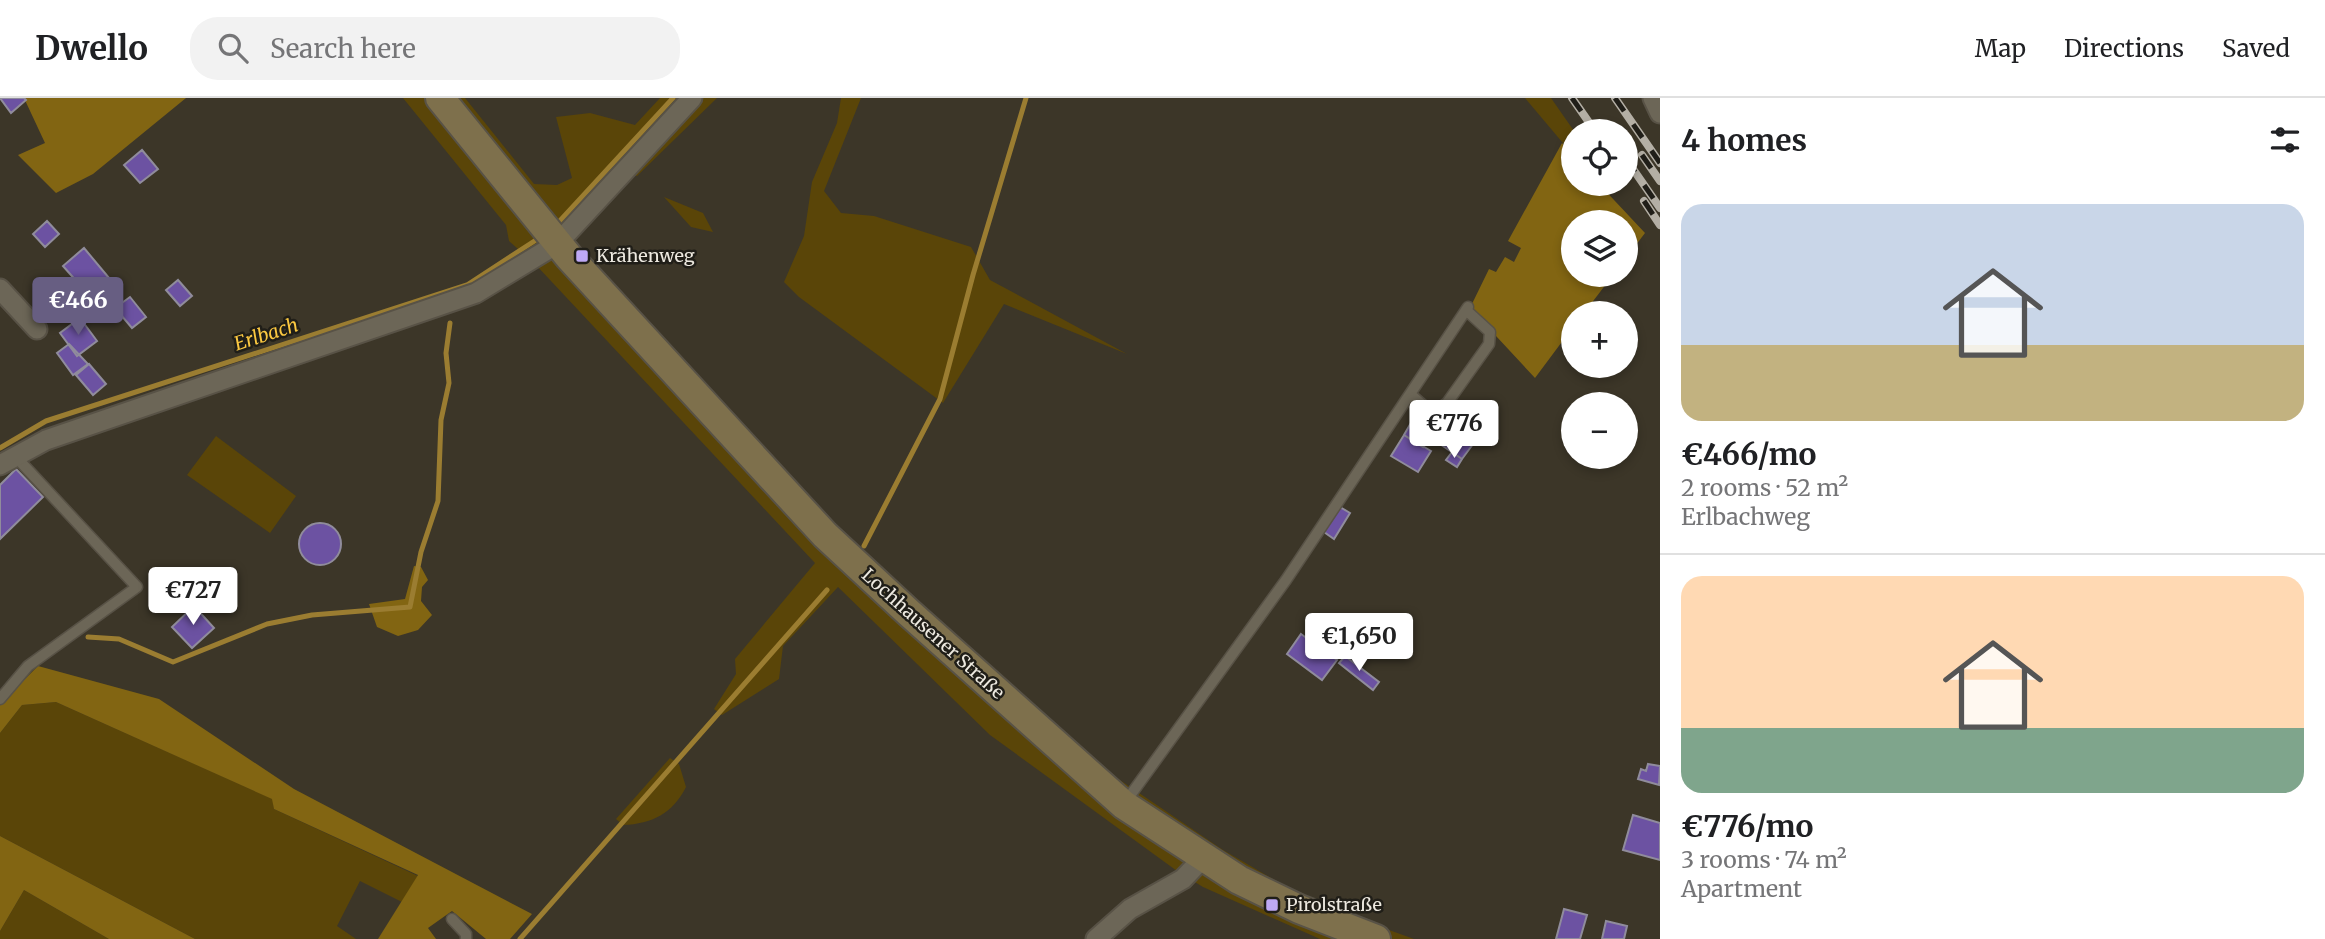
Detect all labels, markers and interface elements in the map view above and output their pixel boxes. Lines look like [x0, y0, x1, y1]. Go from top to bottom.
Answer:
search box [190, 17, 680, 80]
text: Dwello [35, 28, 148, 69]
icon: search [214, 29, 252, 67]
text: Search here [270, 32, 416, 65]
text: Map [1975, 33, 2026, 64]
text: Directions [2064, 33, 2184, 64]
text: Saved [2222, 33, 2290, 64]
map controls [1561, 119, 1638, 469]
button: locate [1561, 119, 1638, 196]
text: 4 homes [1681, 121, 1807, 159]
icon: filters [2266, 121, 2304, 159]
button: layers [1561, 210, 1638, 287]
place label: Krähenweg [596, 244, 695, 267]
marker: Krähenweg [574, 248, 590, 264]
icon: home [1930, 250, 2056, 376]
pin: €466 [37, 278, 119, 337]
text: €466 [48, 285, 108, 314]
button: + [1561, 301, 1638, 378]
water label: Erlbach [231, 312, 301, 356]
button: − [1561, 392, 1638, 469]
pin: €776 [1413, 400, 1495, 460]
text: €776 [1425, 408, 1483, 437]
text: €466/mo [1681, 435, 1816, 473]
text: 2 rooms · 52 m² [1681, 473, 1848, 502]
text: Erlbachweg [1681, 502, 1810, 531]
street label: Lochhausener Straße [857, 563, 1009, 704]
pin: €727 [152, 568, 234, 627]
text: €727 [164, 575, 222, 604]
pin: €1,650 [1302, 614, 1416, 673]
text: €1,650 [1321, 621, 1397, 650]
icon: home [1930, 622, 2056, 748]
text: €776/mo [1681, 807, 1814, 845]
text: 3 rooms · 74 m² [1681, 845, 1847, 874]
text: Apartment [1681, 874, 1802, 903]
place label: Pirolstraße [1286, 893, 1382, 916]
marker: Pirolstraße [1264, 897, 1280, 913]

